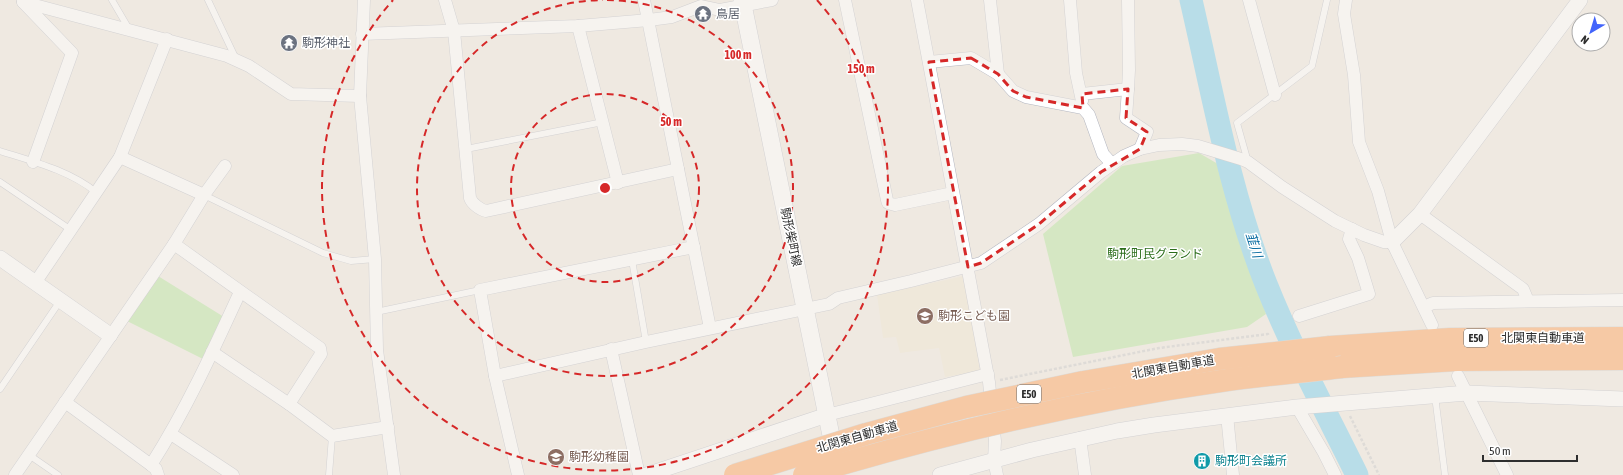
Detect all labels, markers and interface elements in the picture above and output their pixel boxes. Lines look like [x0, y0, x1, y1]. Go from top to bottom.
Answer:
temple icon: 鳥居 [693, 4, 713, 24]
place label: 鳥居 [716, 7, 740, 21]
north arrow [1571, 12, 1611, 52]
temple icon: 駒形神社 [279, 33, 299, 53]
text: N [1579, 33, 1591, 47]
place label: 駒形神社 [302, 36, 350, 50]
text: 100 m [724, 48, 752, 62]
text: 150 m [847, 62, 875, 76]
text: 50 m [660, 115, 682, 129]
centre of rings [598, 181, 612, 195]
street label: 駒形柴町線 [778, 206, 804, 268]
water label: 韮川 [1243, 230, 1266, 262]
park label: 駒形町民グランド [1107, 247, 1203, 261]
school or university icon: 駒形こども園 [915, 306, 935, 326]
place label: 駒形こども園 [938, 309, 1010, 323]
road number: E50 [1464, 329, 1488, 347]
street label: 北関東自動車道 [1501, 331, 1585, 345]
street label: 北関東自動車道 [1130, 353, 1216, 381]
road number: E50 [1017, 385, 1041, 403]
street label: 北関東自動車道 [815, 419, 899, 455]
scale bar [1483, 437, 1577, 463]
text: 50 m [1489, 444, 1511, 458]
school or university icon: 駒形幼稚園 [546, 447, 566, 467]
place label: 駒形幼稚園 [569, 450, 629, 464]
building icon: 駒形町会議所 [1192, 451, 1212, 471]
place label: 駒形町会議所 [1215, 454, 1287, 468]

